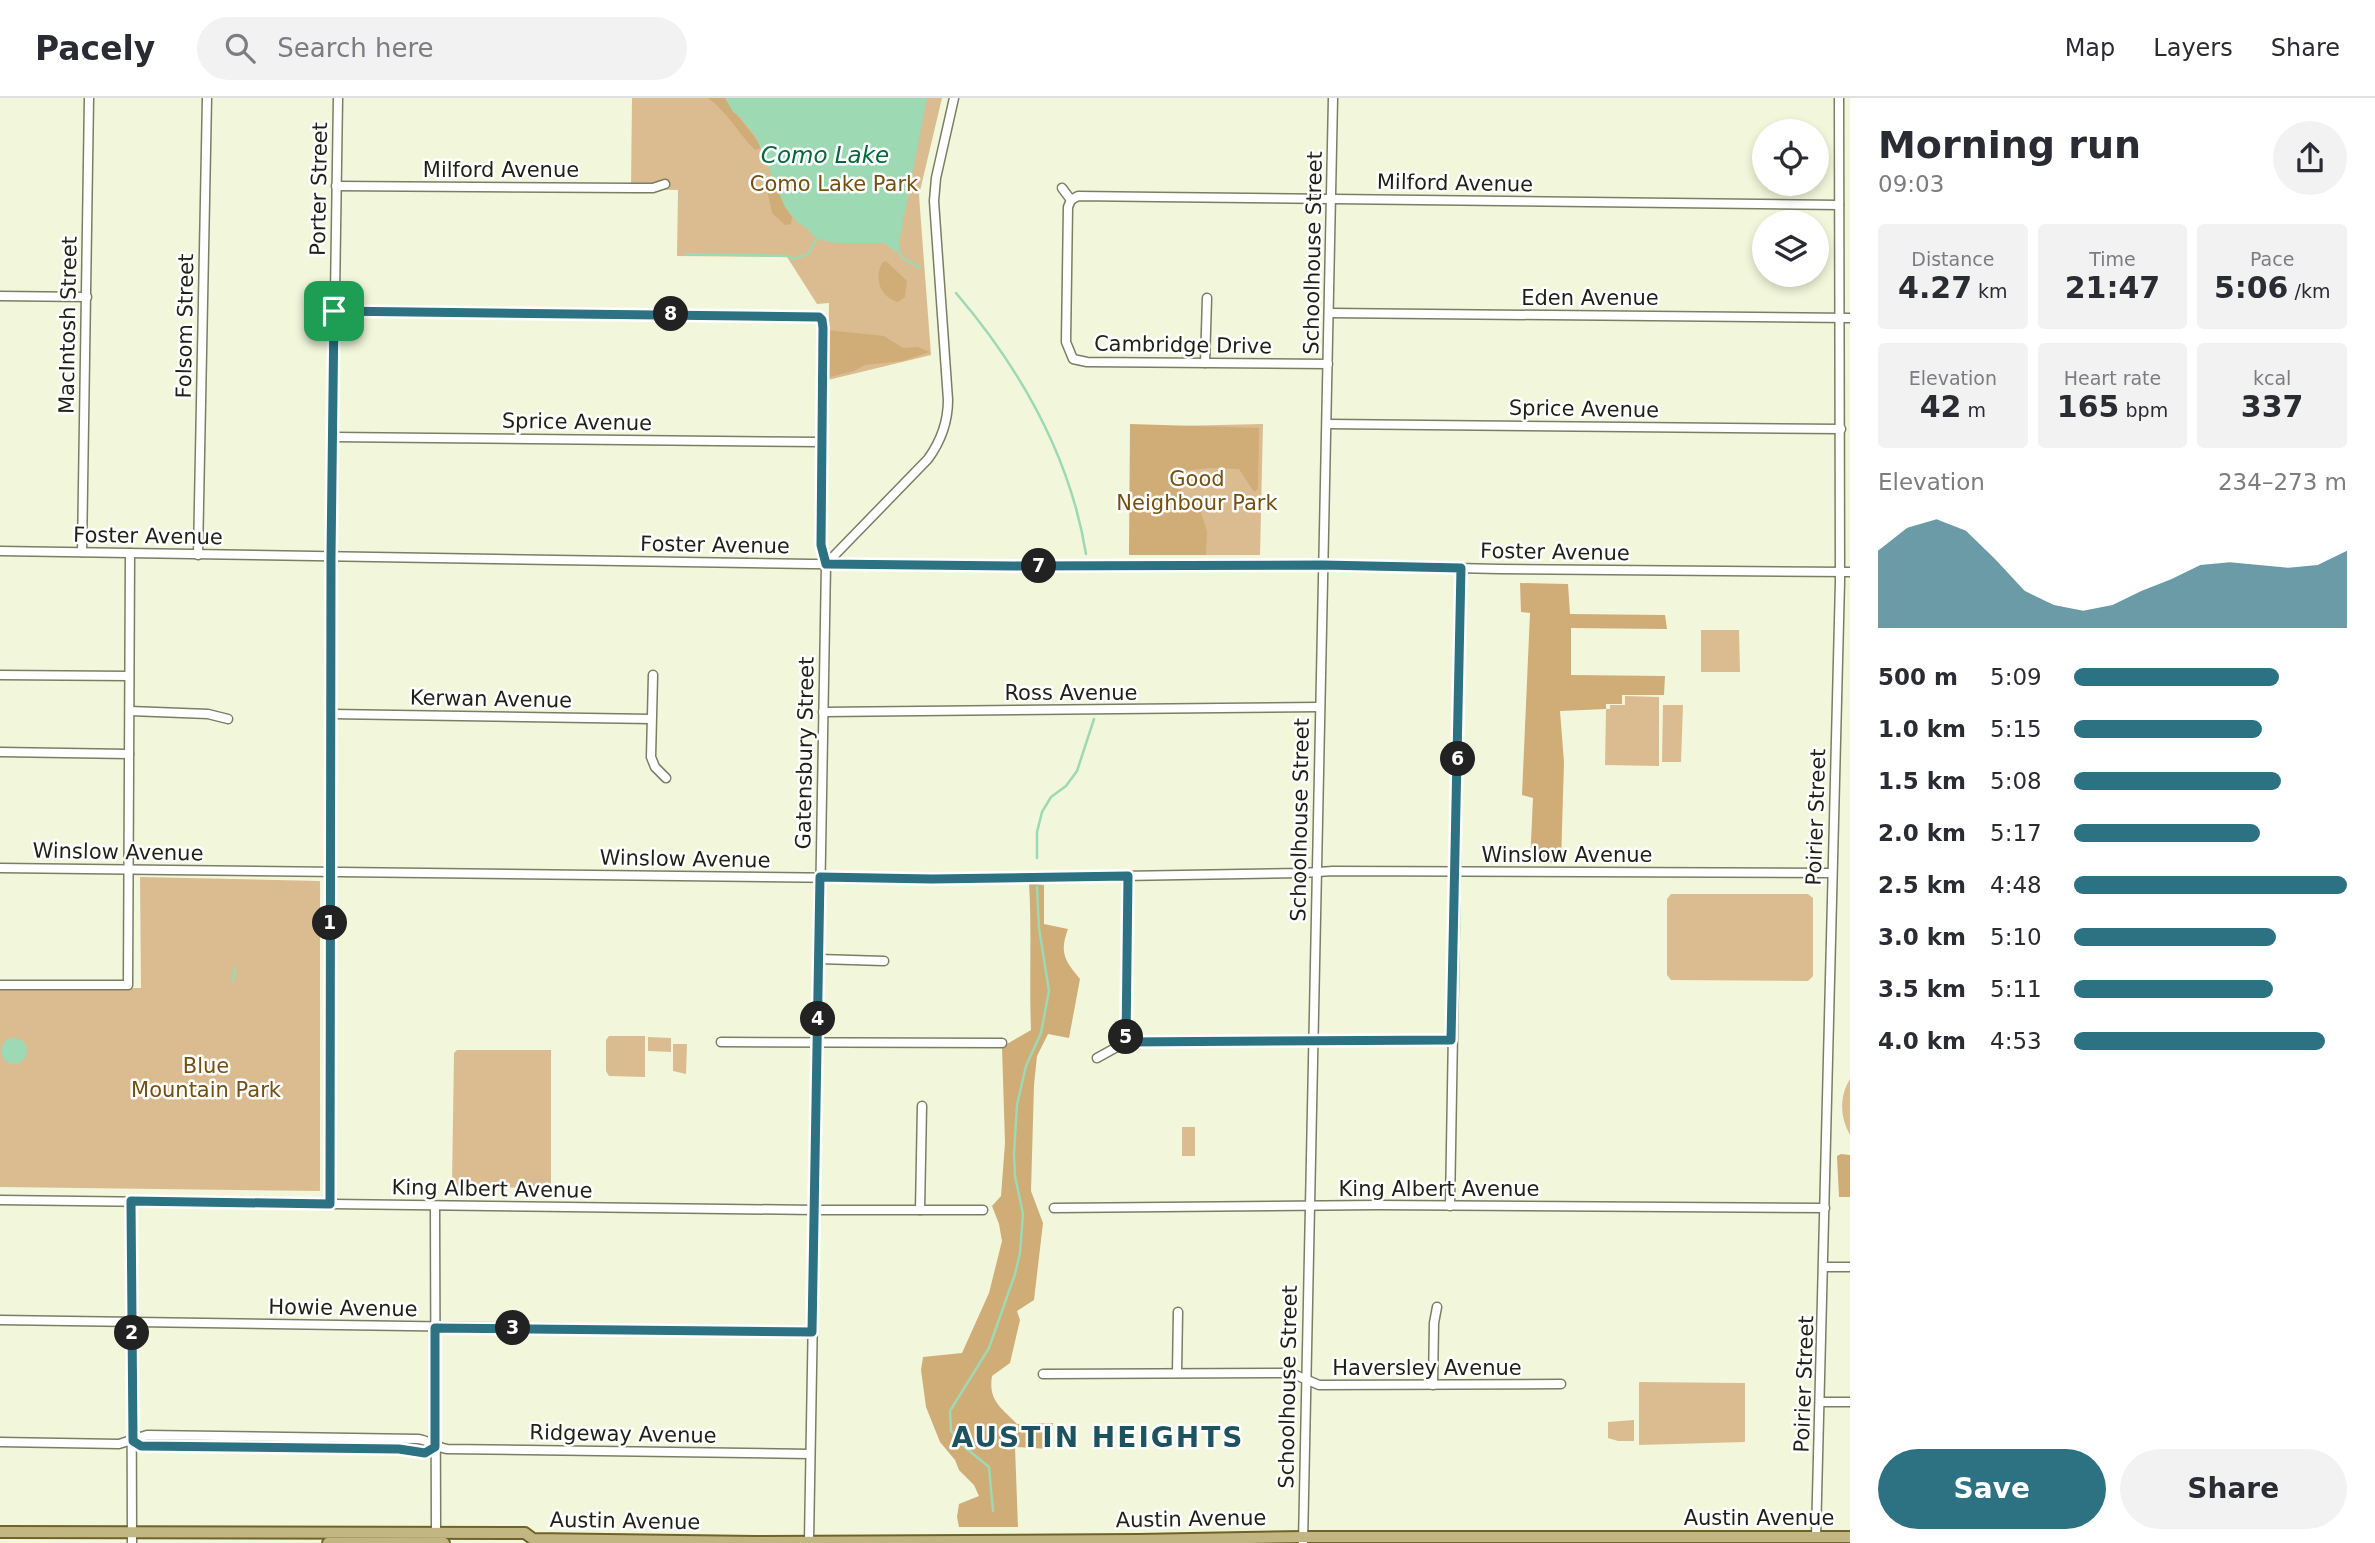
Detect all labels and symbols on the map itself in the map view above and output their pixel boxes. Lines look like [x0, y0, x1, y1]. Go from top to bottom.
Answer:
street label: Porter Street [306, 122, 332, 256]
water label: Como Lake [761, 142, 889, 168]
street label: Schoolhouse Street [1299, 151, 1327, 355]
street label: Milford Avenue [423, 158, 579, 182]
street label: Milford Avenue [1377, 170, 1533, 196]
park label: Como Lake Park [750, 172, 919, 196]
street label: MacIntosh Street [54, 236, 82, 414]
street label: Folsom Street [172, 253, 198, 399]
pin [304, 281, 364, 341]
street label: Eden Avenue [1521, 286, 1659, 310]
pin: 8 [654, 296, 688, 332]
street label: Cambridge Drive [1094, 331, 1272, 359]
street label: Sprice Avenue [1509, 396, 1659, 422]
street label: Sprice Avenue [502, 409, 652, 435]
park label: Good Neighbour Park [1116, 467, 1278, 515]
street label: Foster Avenue [73, 523, 223, 549]
street label: Foster Avenue [640, 532, 790, 558]
street label: Foster Avenue [1480, 539, 1630, 565]
pin: 7 [1021, 548, 1056, 584]
street label: Gatensbury Street [791, 656, 819, 850]
street label: Ross Avenue [1004, 681, 1138, 705]
street label: Kerwan Avenue [410, 686, 572, 712]
street label: Schoolhouse Street [1286, 718, 1314, 922]
pin: 6 [1440, 742, 1476, 776]
street label: Poirier Street [1802, 748, 1830, 886]
street label: Winslow Avenue [32, 839, 204, 865]
street label: Winslow Avenue [1482, 843, 1652, 867]
street label: Winslow Avenue [599, 846, 771, 872]
pin: 1 [312, 906, 348, 940]
pin: 4 [800, 1002, 836, 1037]
pin: 5 [1108, 1020, 1144, 1054]
park label: Blue Mountain Park [131, 1054, 282, 1102]
street label: King Albert Avenue [391, 1175, 593, 1203]
street label: King Albert Avenue [1339, 1177, 1539, 1201]
street label: Schoolhouse Street [1274, 1285, 1302, 1489]
street label: Howie Avenue [268, 1295, 418, 1321]
pin: 3 [496, 1310, 530, 1346]
street label: Poirier Street [1790, 1315, 1818, 1453]
pin: 2 [114, 1316, 150, 1350]
street label: Haversley Avenue [1332, 1356, 1522, 1380]
street label: Ridgeway Avenue [529, 1420, 717, 1448]
district label: AUSTIN HEIGHTS [951, 1421, 1245, 1454]
street label: Austin Avenue [1115, 1506, 1267, 1532]
street label: Austin Avenue [1684, 1506, 1834, 1530]
street label: Austin Avenue [549, 1508, 701, 1534]

